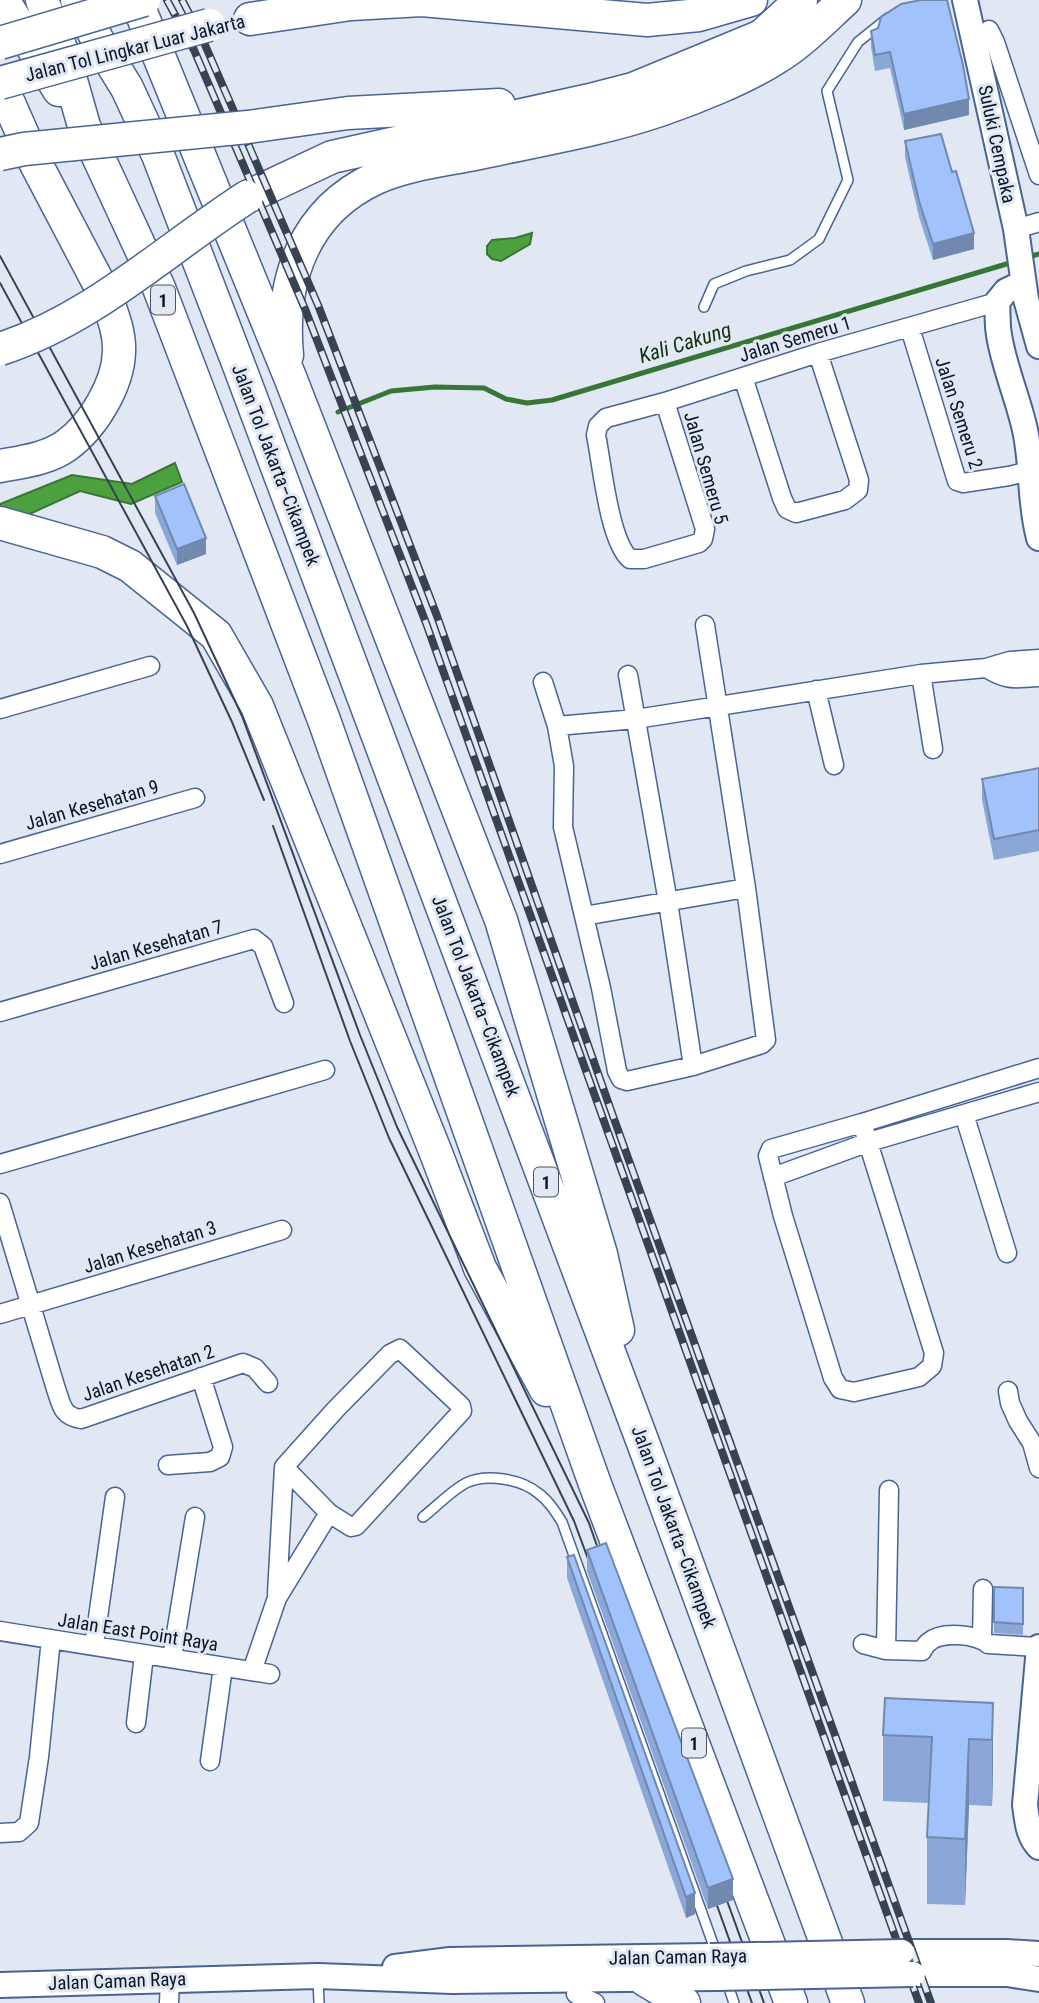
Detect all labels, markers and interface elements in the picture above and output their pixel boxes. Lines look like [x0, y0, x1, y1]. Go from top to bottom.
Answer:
street label: Jalan Tol Lingkar Luar Jakarta [23, 10, 247, 86]
street label: Suluki Cempaka [973, 83, 1021, 205]
road number: 1 [151, 286, 175, 314]
street label: Jalan Semeru 1 [736, 311, 854, 367]
water label: Kali Cakung [636, 318, 734, 368]
street label: Jalan Semeru 2 [930, 354, 988, 472]
street label: Jalan Tol Jakarta–Cikampek [227, 361, 325, 569]
street label: Jalan Semeru 5 [679, 409, 733, 527]
street label: Jalan Kesehatan 9 [23, 775, 161, 835]
street label: Jalan Tol Jakarta–Cikampek [427, 892, 525, 1100]
street label: Jalan Kesehatan 7 [87, 915, 225, 975]
road number: 1 [534, 1168, 558, 1196]
street label: Jalan Kesehatan 3 [81, 1216, 219, 1278]
street label: Jalan Kesehatan 2 [79, 1340, 217, 1406]
street label: Jalan Tol Jakarta–Cikampek [627, 1423, 722, 1632]
street label: Jalan East Point Raya [56, 1608, 220, 1656]
road number: 1 [682, 1728, 706, 1758]
street label: Jalan Caman Raya [609, 1944, 747, 1970]
street label: Jalan Caman Raya [48, 1967, 186, 1995]

